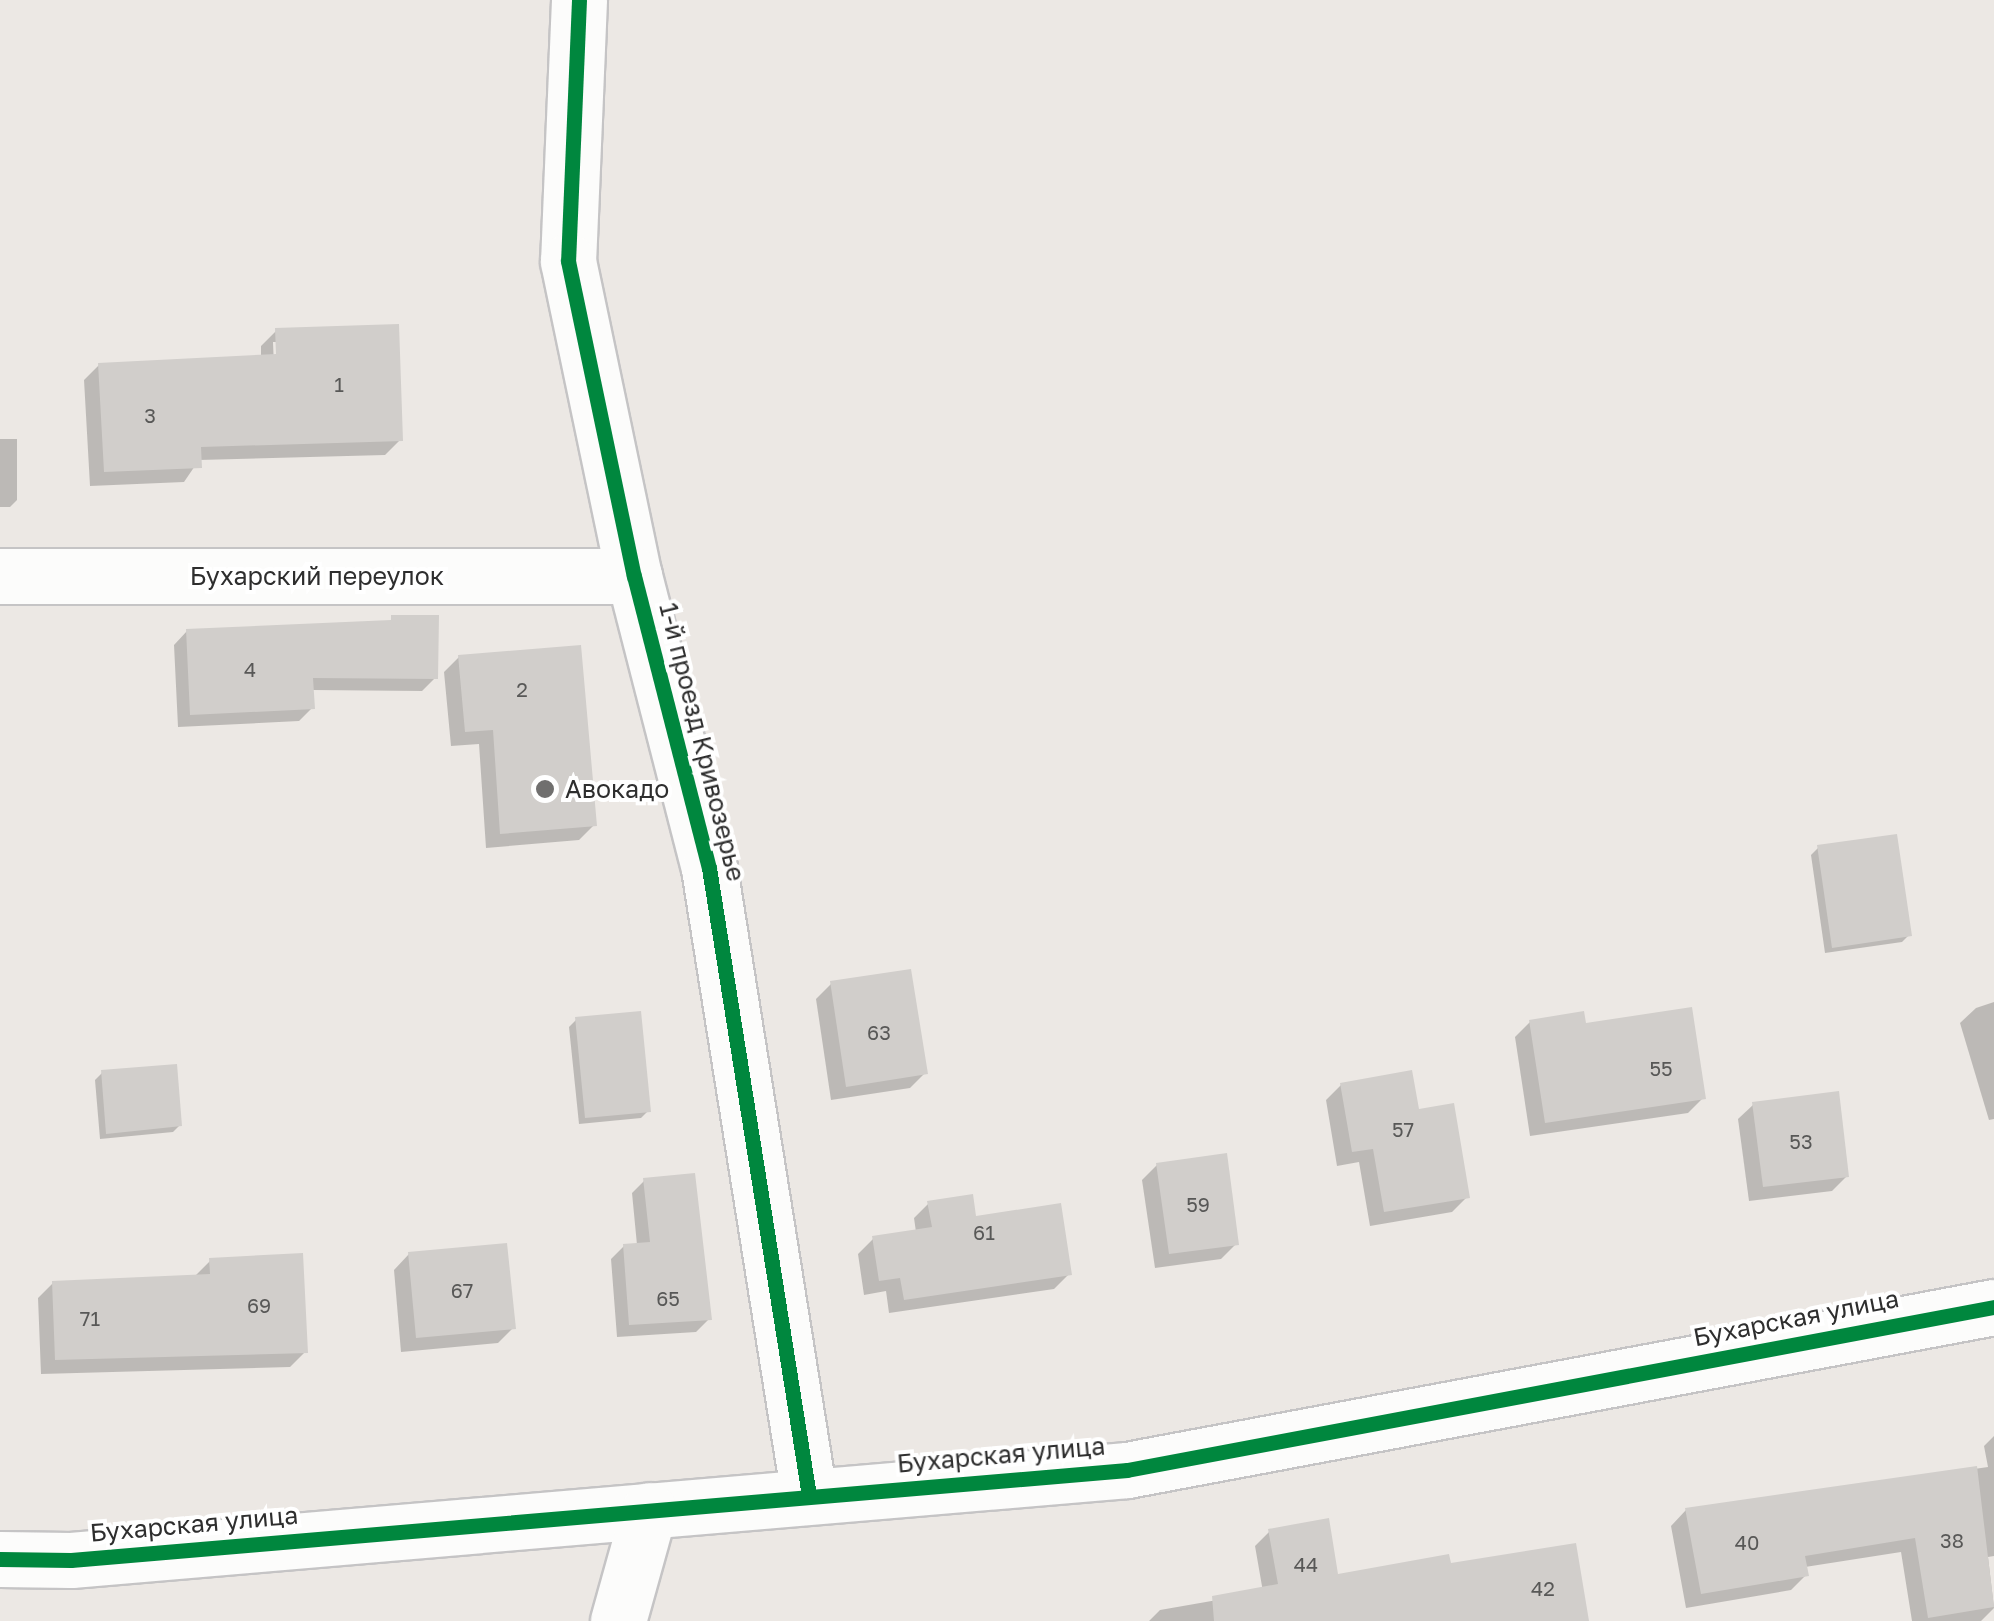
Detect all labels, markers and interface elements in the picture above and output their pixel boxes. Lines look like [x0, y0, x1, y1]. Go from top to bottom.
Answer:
house number: 1 [334, 372, 344, 396]
house number: 3 [144, 403, 156, 427]
street label: Бухарский переулок [190, 561, 444, 591]
street label: 1-й проезд Кривозерье [653, 600, 751, 884]
house number: 4 [244, 657, 256, 681]
house number: 2 [516, 677, 528, 701]
place label: Авокадо [565, 774, 669, 804]
marker: Авокадо [534, 778, 556, 800]
house number: 63 [867, 1020, 891, 1044]
house number: 55 [1649, 1056, 1673, 1080]
house number: 57 [1392, 1117, 1414, 1141]
house number: 53 [1789, 1129, 1813, 1153]
house number: 59 [1186, 1192, 1210, 1216]
house number: 61 [973, 1220, 995, 1244]
house number: 67 [451, 1278, 473, 1302]
street label: Бухарская улица [1691, 1283, 1901, 1353]
house number: 65 [656, 1286, 680, 1310]
house number: 69 [247, 1293, 271, 1317]
house number: 71 [80, 1306, 100, 1330]
street label: Бухарская улица [896, 1431, 1106, 1479]
street label: Бухарская улица [89, 1500, 299, 1548]
house number: 38 [1940, 1528, 1964, 1552]
house number: 40 [1735, 1530, 1759, 1554]
house number: 44 [1294, 1552, 1318, 1576]
house number: 42 [1531, 1576, 1555, 1600]

